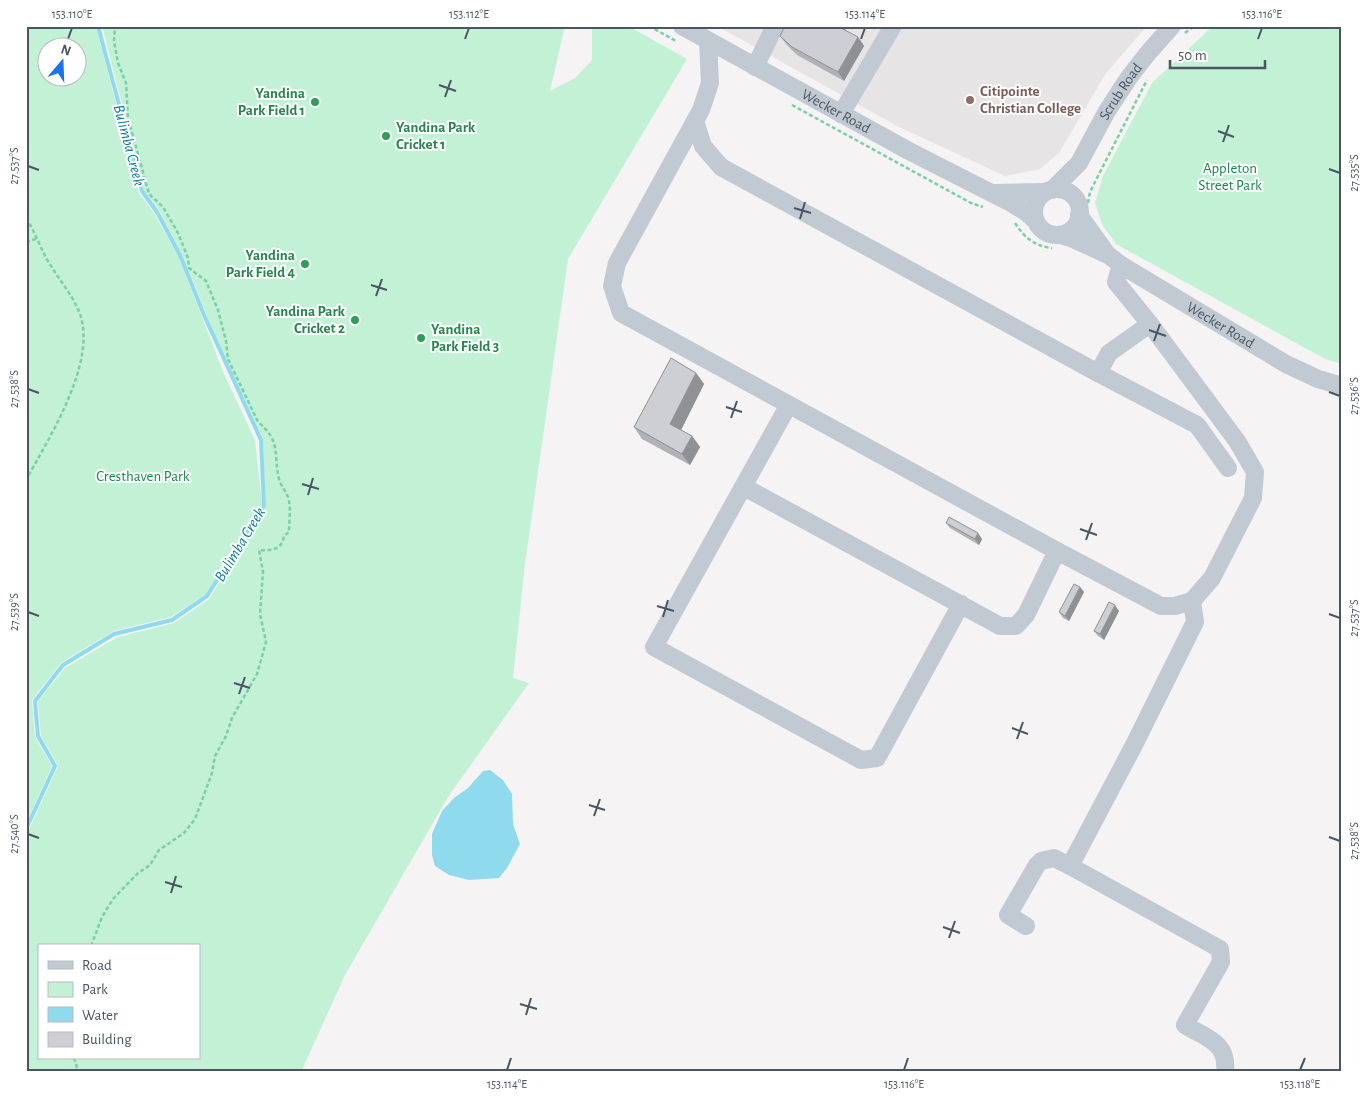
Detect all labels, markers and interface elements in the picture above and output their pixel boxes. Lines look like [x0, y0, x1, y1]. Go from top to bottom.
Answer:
text: 153.110°E [52, 8, 93, 20]
text: 153.112°E [449, 8, 489, 20]
text: 153.114°E [845, 8, 885, 20]
text: 153.116°E [1242, 8, 1282, 20]
north arrow [38, 38, 88, 88]
scale bar [1170, 38, 1266, 70]
text: N [59, 42, 73, 59]
text: 50 m [1178, 48, 1207, 63]
street label: Scrub Road [1097, 60, 1145, 122]
place label: Citipointe Christian College [980, 84, 1081, 116]
place label: Yandina Park Field 1 [238, 86, 305, 118]
street label: Wecker Road [799, 86, 873, 136]
marker: Citipointe Christian College [964, 94, 976, 106]
marker: Yandina Park Field 1 [309, 96, 321, 108]
water label: Bulimba Creek [111, 103, 148, 188]
place label: Yandina Park Cricket 1 [396, 120, 476, 152]
marker: Yandina Park Cricket 1 [380, 130, 392, 142]
text: 27.537°S [8, 147, 20, 185]
text: 27.535°S [1348, 154, 1360, 192]
park label: Appleton Street Park [1198, 161, 1262, 193]
place label: Yandina Park Field 4 [226, 248, 295, 280]
marker: Yandina Park Field 4 [299, 258, 311, 270]
street label: Wecker Road [1184, 299, 1257, 351]
place label: Yandina Park Cricket 2 [266, 304, 346, 336]
marker: Yandina Park Cricket 2 [349, 314, 361, 326]
place label: Yandina Park Field 3 [431, 322, 499, 354]
marker: Yandina Park Field 3 [415, 332, 427, 344]
text: 27.538°S [8, 370, 20, 408]
text: 27.536°S [1348, 377, 1360, 415]
park label: Cresthaven Park [96, 469, 190, 484]
water label: Bulimba Creek [212, 505, 268, 584]
text: 27.539°S [8, 593, 20, 631]
text: 27.537°S [1348, 599, 1360, 637]
text: 27.540°S [8, 814, 20, 854]
text: 27.538°S [1348, 822, 1360, 860]
legend [38, 944, 200, 1060]
text: Road [82, 958, 112, 973]
text: Park [82, 982, 108, 997]
text: Water [82, 1008, 118, 1023]
text: Building [82, 1032, 132, 1047]
text: 153.114°E [487, 1078, 527, 1090]
text: 153.116°E [884, 1078, 924, 1090]
text: 153.118°E [1280, 1078, 1320, 1090]

